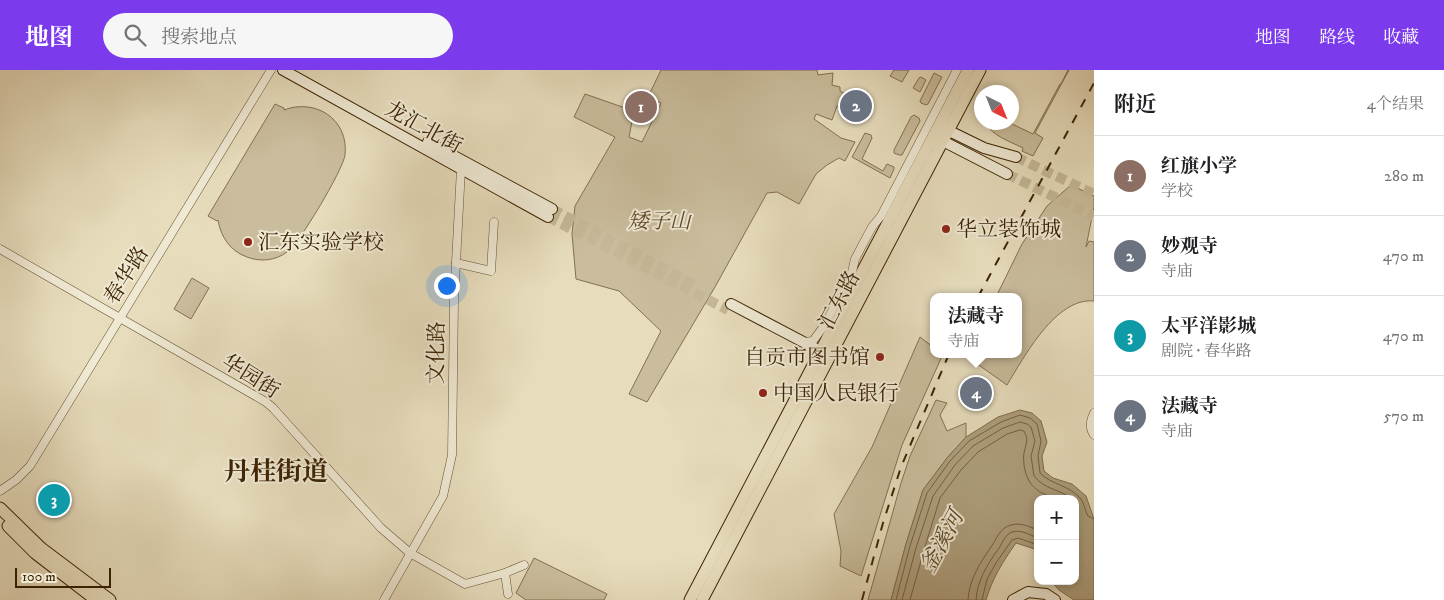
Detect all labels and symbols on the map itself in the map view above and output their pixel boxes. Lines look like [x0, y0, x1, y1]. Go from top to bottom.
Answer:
north arrow [974, 85, 1019, 130]
pin: 2 [840, 87, 872, 125]
pin: 1 [625, 88, 657, 126]
street label: 龙汇北街 [380, 96, 467, 160]
park label: 矮子山 [628, 209, 692, 235]
place label: 华立装饰城 [956, 217, 1061, 243]
marker: 华立装饰城 [940, 223, 952, 235]
place label: 汇东实验学校 [258, 230, 384, 256]
marker: 汇东实验学校 [242, 236, 254, 248]
street label: 春华路 [99, 242, 155, 309]
street label: 汇东路 [814, 267, 866, 334]
your location [434, 273, 460, 299]
street label: 文化路 [423, 321, 451, 385]
place label: 自贡市图书馆 [744, 345, 870, 371]
street label: 华园街 [217, 349, 284, 405]
marker: 自贡市图书馆 [874, 351, 886, 363]
pin: 4 [960, 374, 992, 412]
place label: 中国人民银行 [773, 381, 899, 407]
marker: 中国人民银行 [757, 387, 769, 399]
district label: 丹桂街道 [224, 456, 328, 489]
pin: 3 [38, 481, 70, 519]
water label: 釜溪河 [915, 503, 972, 577]
scale bar [15, 565, 111, 588]

